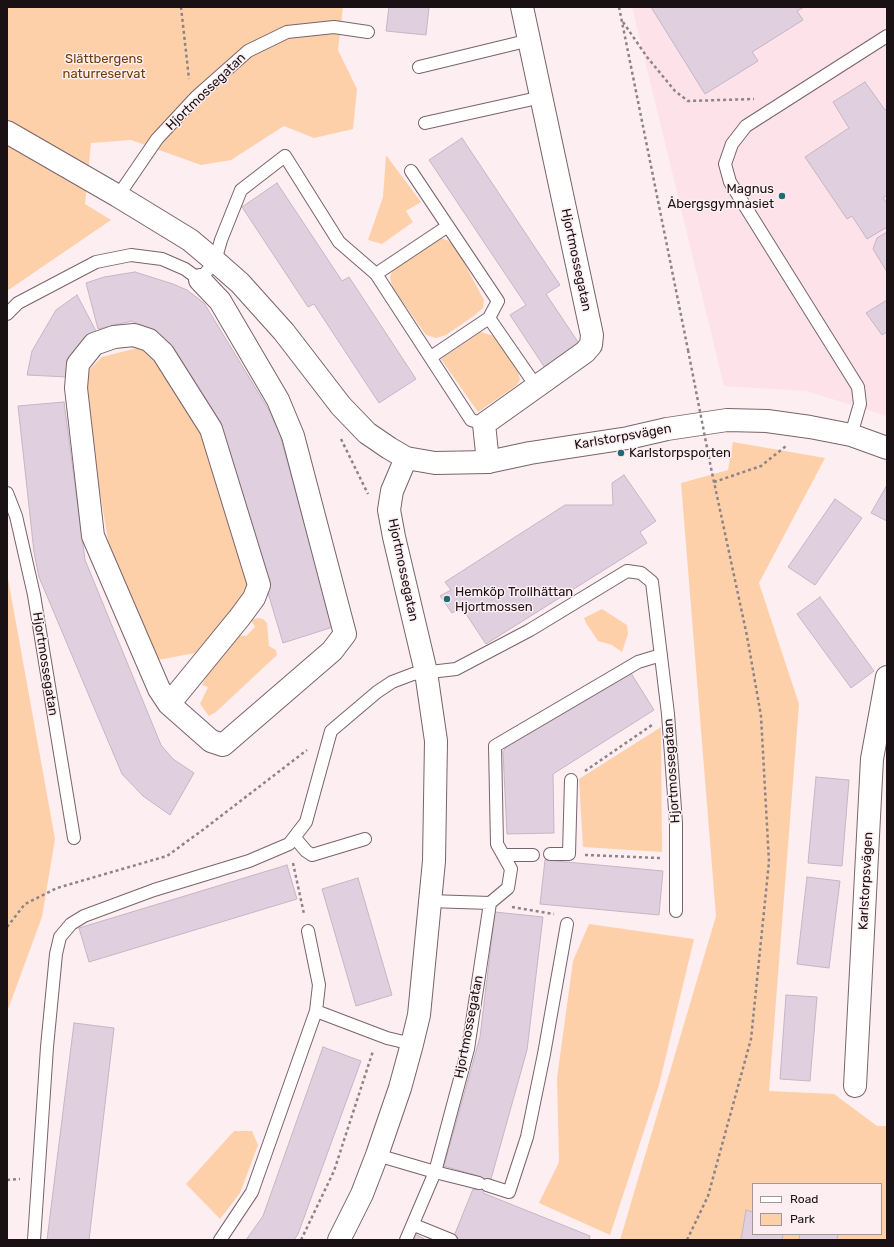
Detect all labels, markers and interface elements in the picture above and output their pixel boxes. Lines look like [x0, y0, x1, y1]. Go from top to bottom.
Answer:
street label: Hjortmossegatan [163, 50, 249, 134]
park label: Slättbergens naturreservat [63, 51, 145, 82]
place label: Magnus Åbergsgymnasiet [667, 181, 774, 212]
marker: Magnus Åbergsgymnasiet [777, 191, 787, 201]
street label: Hjortmossegatan [557, 207, 595, 313]
street label: Karlstorpsvägen [573, 421, 673, 453]
place label: Karlstorpsporten [629, 445, 731, 461]
marker: Karlstorpsporten [616, 448, 626, 458]
street label: Hjortmossegatan [384, 517, 422, 623]
place label: Hemköp Trollhättan Hjortmossen [455, 584, 573, 615]
marker: Hemköp Trollhättan Hjortmossen [442, 594, 452, 604]
street label: Hjortmossegatan [29, 611, 61, 717]
street label: Hjortmossegatan [661, 718, 683, 824]
street label: Karlstorpsvägen [856, 832, 876, 930]
street label: Hjortmossegatan [451, 974, 487, 1080]
legend [752, 1183, 882, 1235]
text: Road [790, 1192, 818, 1206]
text: Park [790, 1212, 815, 1226]

